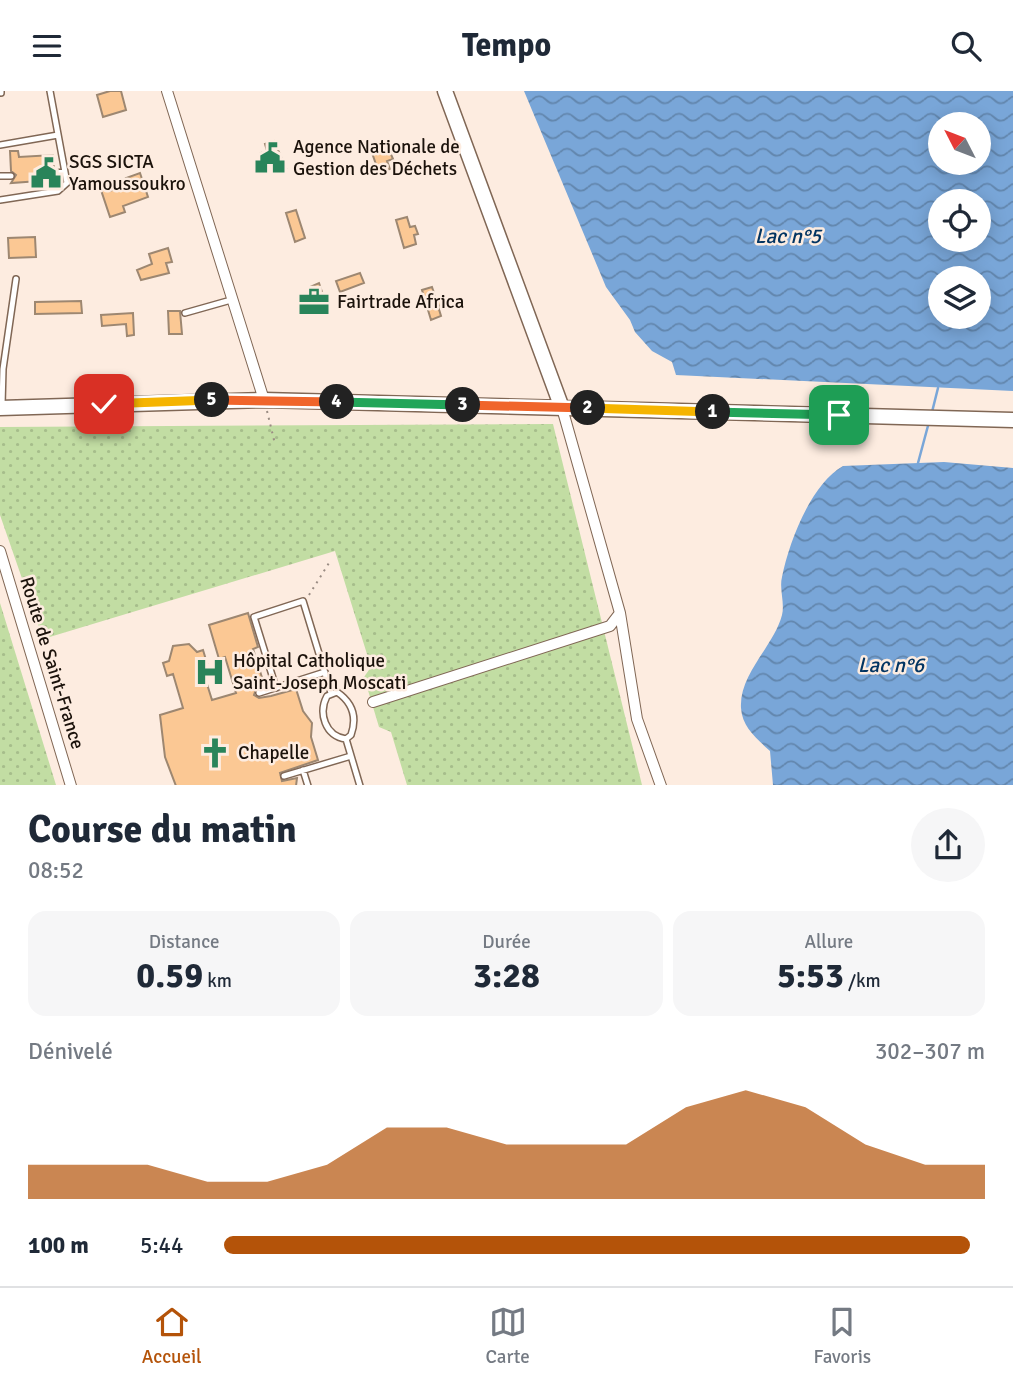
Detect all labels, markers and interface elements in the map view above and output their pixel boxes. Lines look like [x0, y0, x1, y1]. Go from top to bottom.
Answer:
text: Tempo [462, 26, 551, 65]
icon: menu [28, 27, 66, 65]
icon: search [947, 27, 985, 65]
north arrow [928, 112, 990, 175]
map controls [928, 112, 991, 329]
place label: Agence Nationale de Gestion des Déchets [293, 135, 460, 181]
public building icon: Agence Nationale de Gestion des Déchets [253, 141, 287, 175]
place label: SGS SICTA Yamoussoukro [69, 150, 186, 196]
public building icon: SGS SICTA Yamoussoukro [29, 156, 63, 190]
button: locate [928, 189, 991, 252]
water label: Lac n°5 [755, 223, 823, 249]
button: layers [928, 266, 991, 329]
office icon: Fairtrade Africa [297, 285, 331, 319]
place label: Fairtrade Africa [337, 290, 464, 314]
pin [74, 374, 134, 434]
pin: 5 [194, 383, 230, 417]
icon: check [85, 385, 123, 423]
pin: 4 [320, 385, 354, 419]
pin [809, 385, 869, 445]
text: 5 [206, 387, 217, 411]
pin: 3 [446, 387, 480, 423]
text: 4 [331, 389, 342, 413]
pin: 2 [570, 391, 606, 425]
text: 3 [457, 392, 468, 416]
text: 2 [582, 395, 593, 419]
pin: 1 [696, 395, 730, 429]
icon: arrive [820, 396, 858, 434]
text: 1 [707, 399, 718, 423]
street label: Route de Saint-France [14, 574, 90, 752]
place label: Hôpital Catholique Saint-Joseph Moscati [233, 649, 406, 695]
water label: Lac n°6 [858, 652, 926, 678]
hospital icon: Hôpital Catholique Saint-Joseph Moscati [193, 655, 227, 689]
church icon: Chapelle [198, 736, 232, 770]
place label: Chapelle [238, 741, 309, 765]
text: Course du matin [28, 806, 297, 853]
button: share [911, 808, 985, 882]
text: 08:52 [28, 856, 84, 885]
text: Distance [149, 930, 220, 954]
text: Durée [482, 930, 531, 954]
text: Allure [804, 930, 853, 954]
text: 0.59 [136, 954, 203, 997]
text: 3:28 [473, 954, 540, 997]
text: 5:53 [777, 954, 844, 997]
text: km [203, 969, 232, 993]
text: /km [844, 969, 881, 993]
text: Dénivelé [28, 1037, 113, 1066]
text: 302–307 m [875, 1037, 985, 1066]
text: 100 m [28, 1231, 89, 1260]
text: 5:44 [140, 1231, 183, 1260]
tab: Accueil [142, 1303, 202, 1369]
tab: Carte [485, 1303, 530, 1369]
tab: Favoris [813, 1303, 871, 1369]

